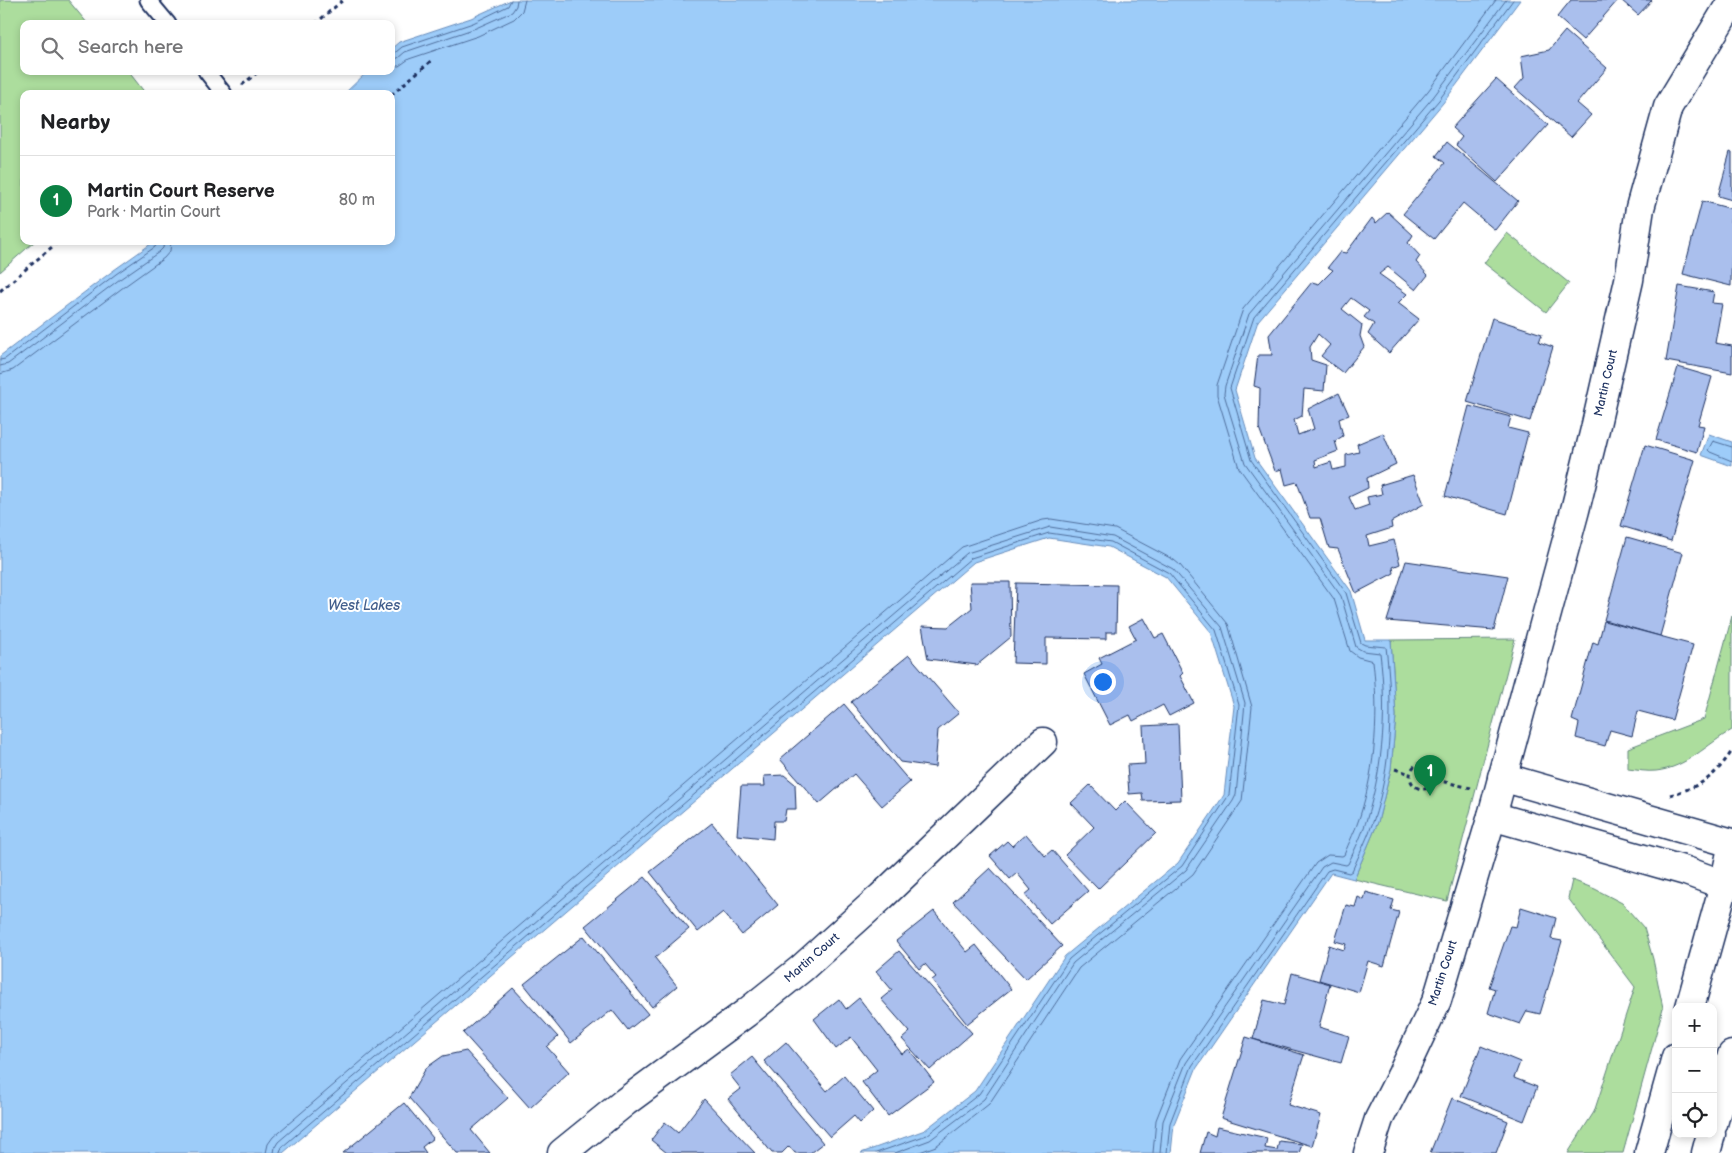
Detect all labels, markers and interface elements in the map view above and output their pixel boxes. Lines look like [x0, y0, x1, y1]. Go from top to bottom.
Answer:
search box [20, 20, 395, 75]
icon: search [38, 34, 66, 62]
text: Search here [78, 36, 183, 59]
text: Nearby [40, 110, 110, 135]
text: Martin Court Reserve [87, 180, 275, 203]
text: 1 [53, 191, 59, 210]
text: 80 m [339, 191, 375, 210]
text: Park · Martin Court [87, 203, 220, 222]
street label: Martin Court [1591, 348, 1621, 418]
water label: West Lakes [328, 597, 400, 614]
your location [1090, 669, 1116, 695]
pin: 1 [1414, 755, 1446, 796]
street label: Martin Court [781, 930, 843, 986]
street label: Martin Court [1425, 938, 1461, 1008]
map controls [1672, 1003, 1717, 1138]
button: + [1672, 1003, 1717, 1048]
button: − [1672, 1048, 1717, 1093]
button: locate [1672, 1093, 1717, 1138]

